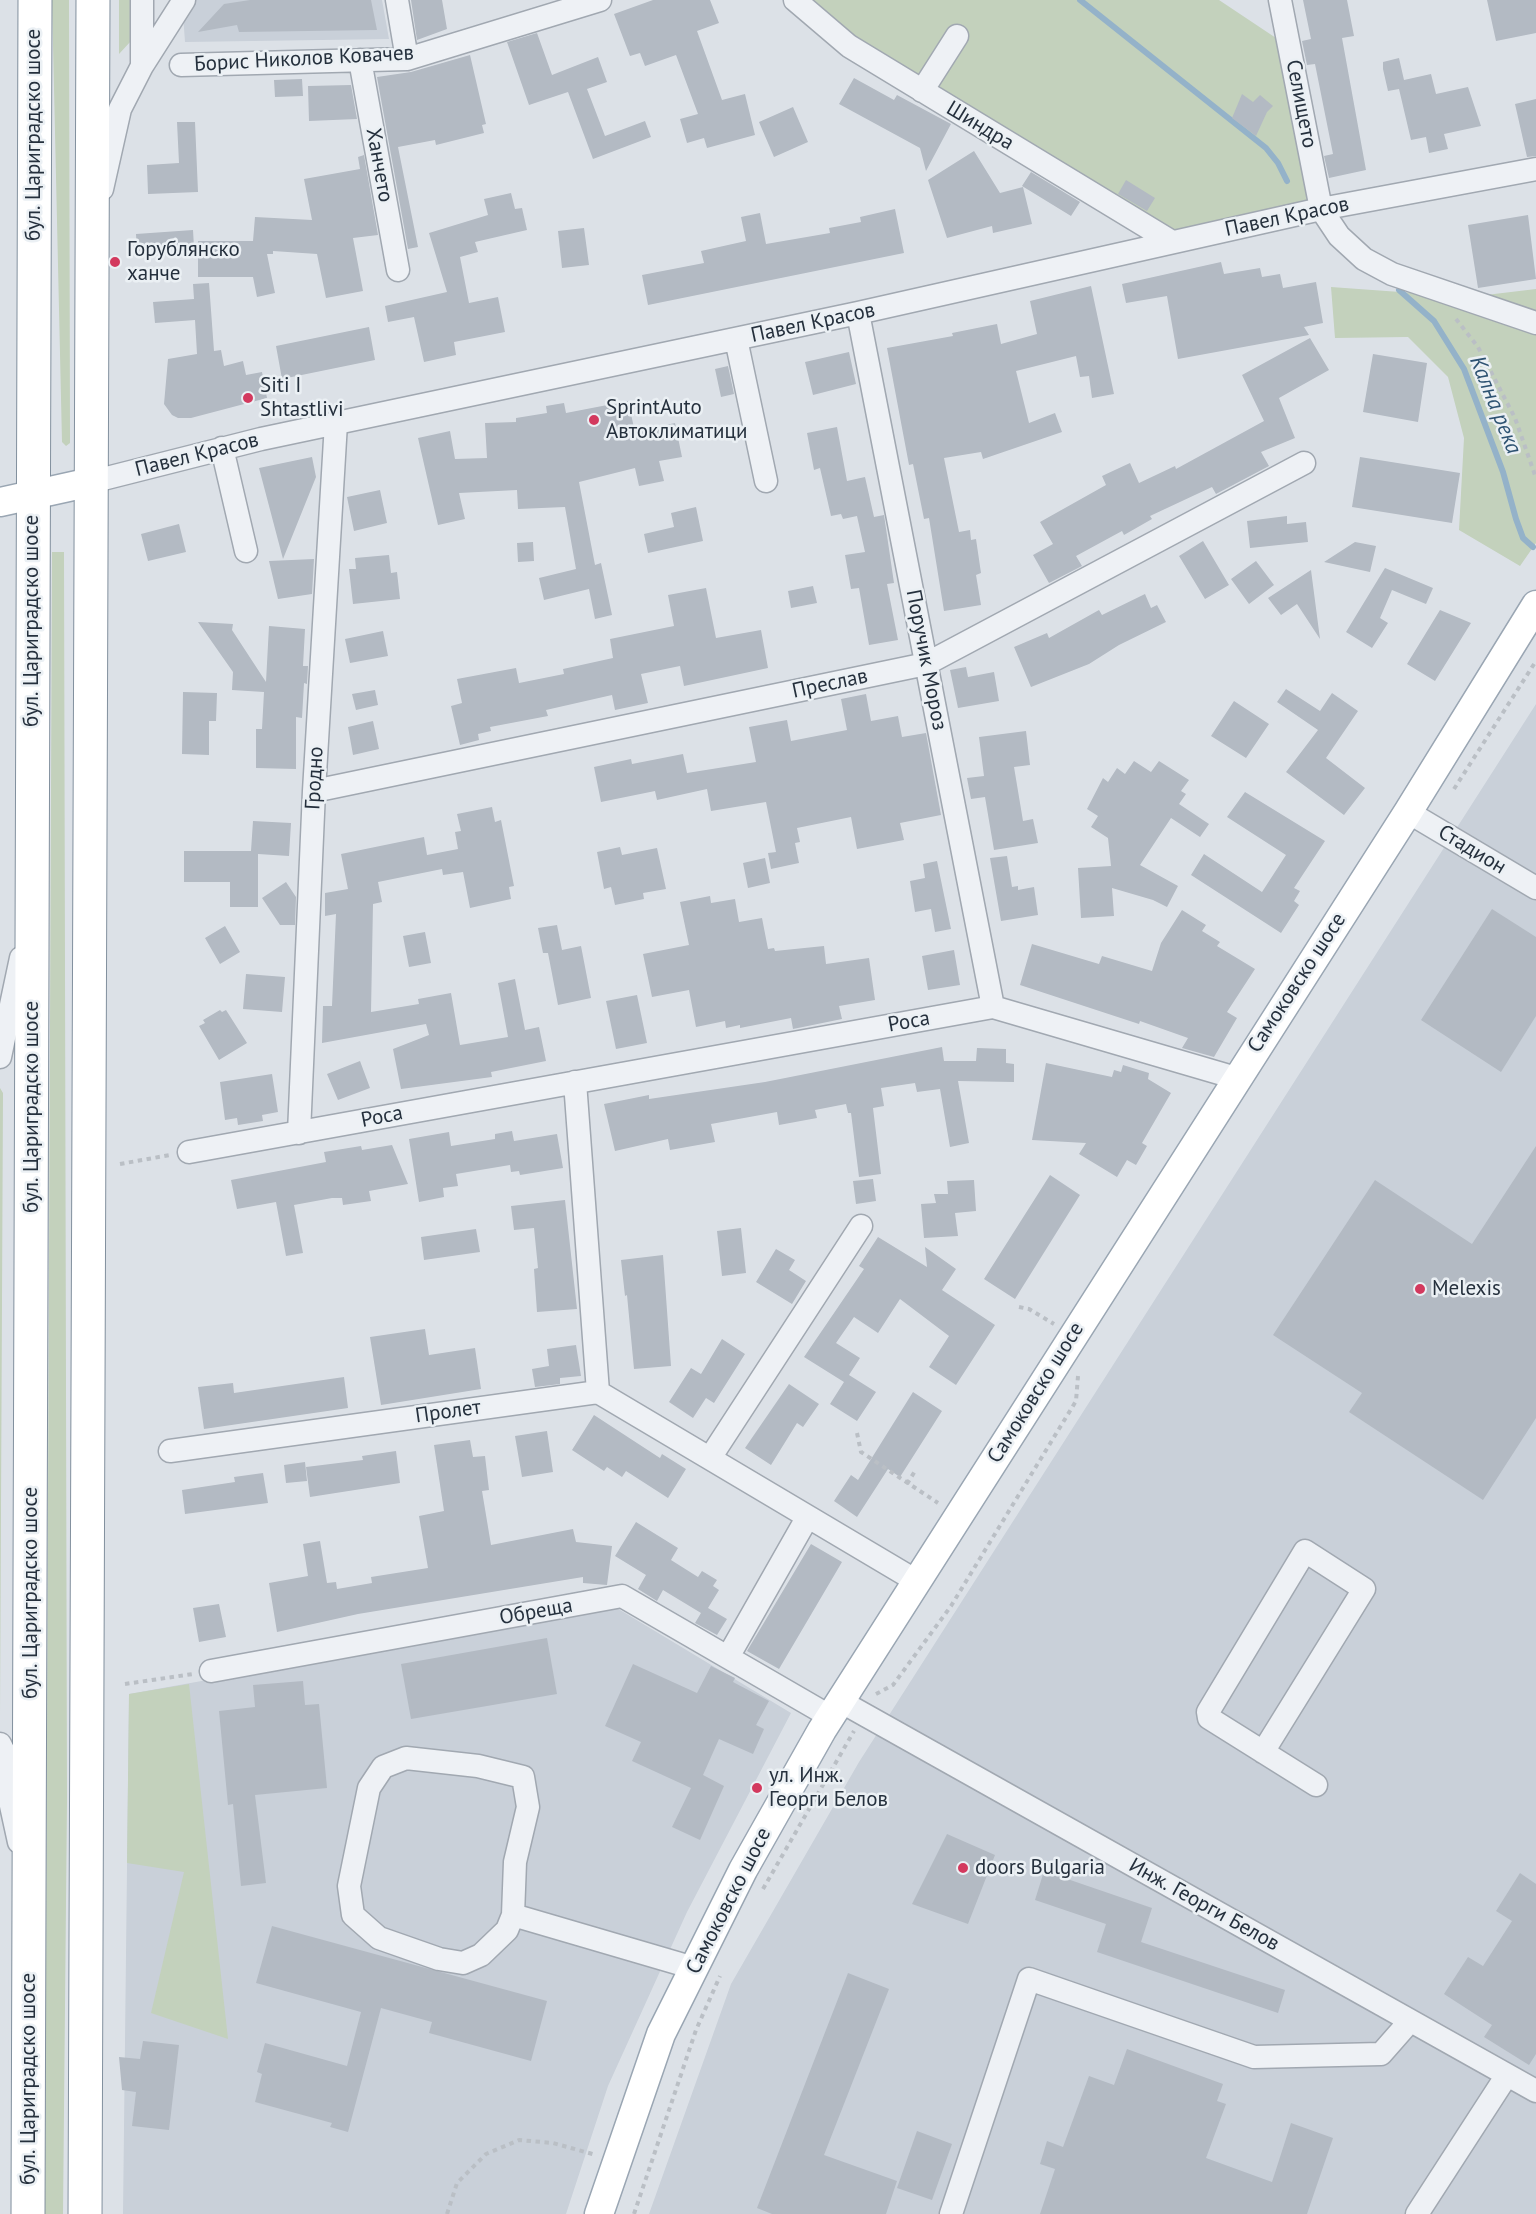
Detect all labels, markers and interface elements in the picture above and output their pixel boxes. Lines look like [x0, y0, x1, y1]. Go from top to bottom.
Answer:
street label: бул. Цариградско шосе [21, 29, 47, 241]
street label: Борис Николов Ковачев [193, 41, 415, 77]
street label: Селището [1280, 58, 1322, 150]
street label: Шиндра [942, 96, 1018, 156]
street label: Ханчето [360, 126, 398, 204]
street label: Павел Красов [1223, 192, 1351, 242]
place label: Горублянско ханче [127, 237, 240, 287]
marker: Горублянско ханче [108, 255, 122, 269]
street label: Павел Красов [749, 298, 877, 348]
water label: Кална река [1463, 352, 1527, 458]
place label: Siti I Shtastlivi [260, 373, 344, 423]
marker: Siti I Shtastlivi [241, 391, 255, 405]
place label: SprintAuto Автоклиматици [606, 395, 747, 445]
marker: SprintAuto Автоклиматици [587, 413, 601, 427]
street label: Павел Красов [133, 427, 261, 483]
street label: бул. Цариградско шосе [19, 515, 45, 727]
street label: Поручик Мороз [900, 587, 952, 733]
street label: Преслав [790, 664, 870, 704]
street label: Гродно [301, 746, 329, 810]
street label: Стадион [1433, 820, 1511, 880]
street label: Самоковско шосе [1243, 909, 1351, 1057]
street label: бул. Цариградско шосе [19, 1001, 45, 1213]
street label: Роса [886, 1006, 932, 1038]
street label: Роса [359, 1101, 405, 1133]
place label: Мelexis [1432, 1276, 1501, 1302]
marker: Мelexis [1413, 1282, 1427, 1296]
street label: Самоковско шосе [983, 1318, 1089, 1468]
street label: Пролет [414, 1395, 482, 1429]
street label: бул. Цариградско шосе [18, 1487, 44, 1699]
street label: Обреща [497, 1593, 575, 1631]
place label: ул. Инж. Георги Белов [769, 1763, 888, 1813]
marker: ул. Инж. Георги Белов [750, 1781, 764, 1795]
street label: Самоковско шосе [681, 1823, 777, 1979]
street label: Инж. Георги Белов [1124, 1853, 1284, 1957]
place label: doors Bulgaria [975, 1855, 1105, 1881]
marker: doors Bulgaria [956, 1861, 970, 1875]
street label: бул. Цариградско шосе [16, 1973, 42, 2185]

